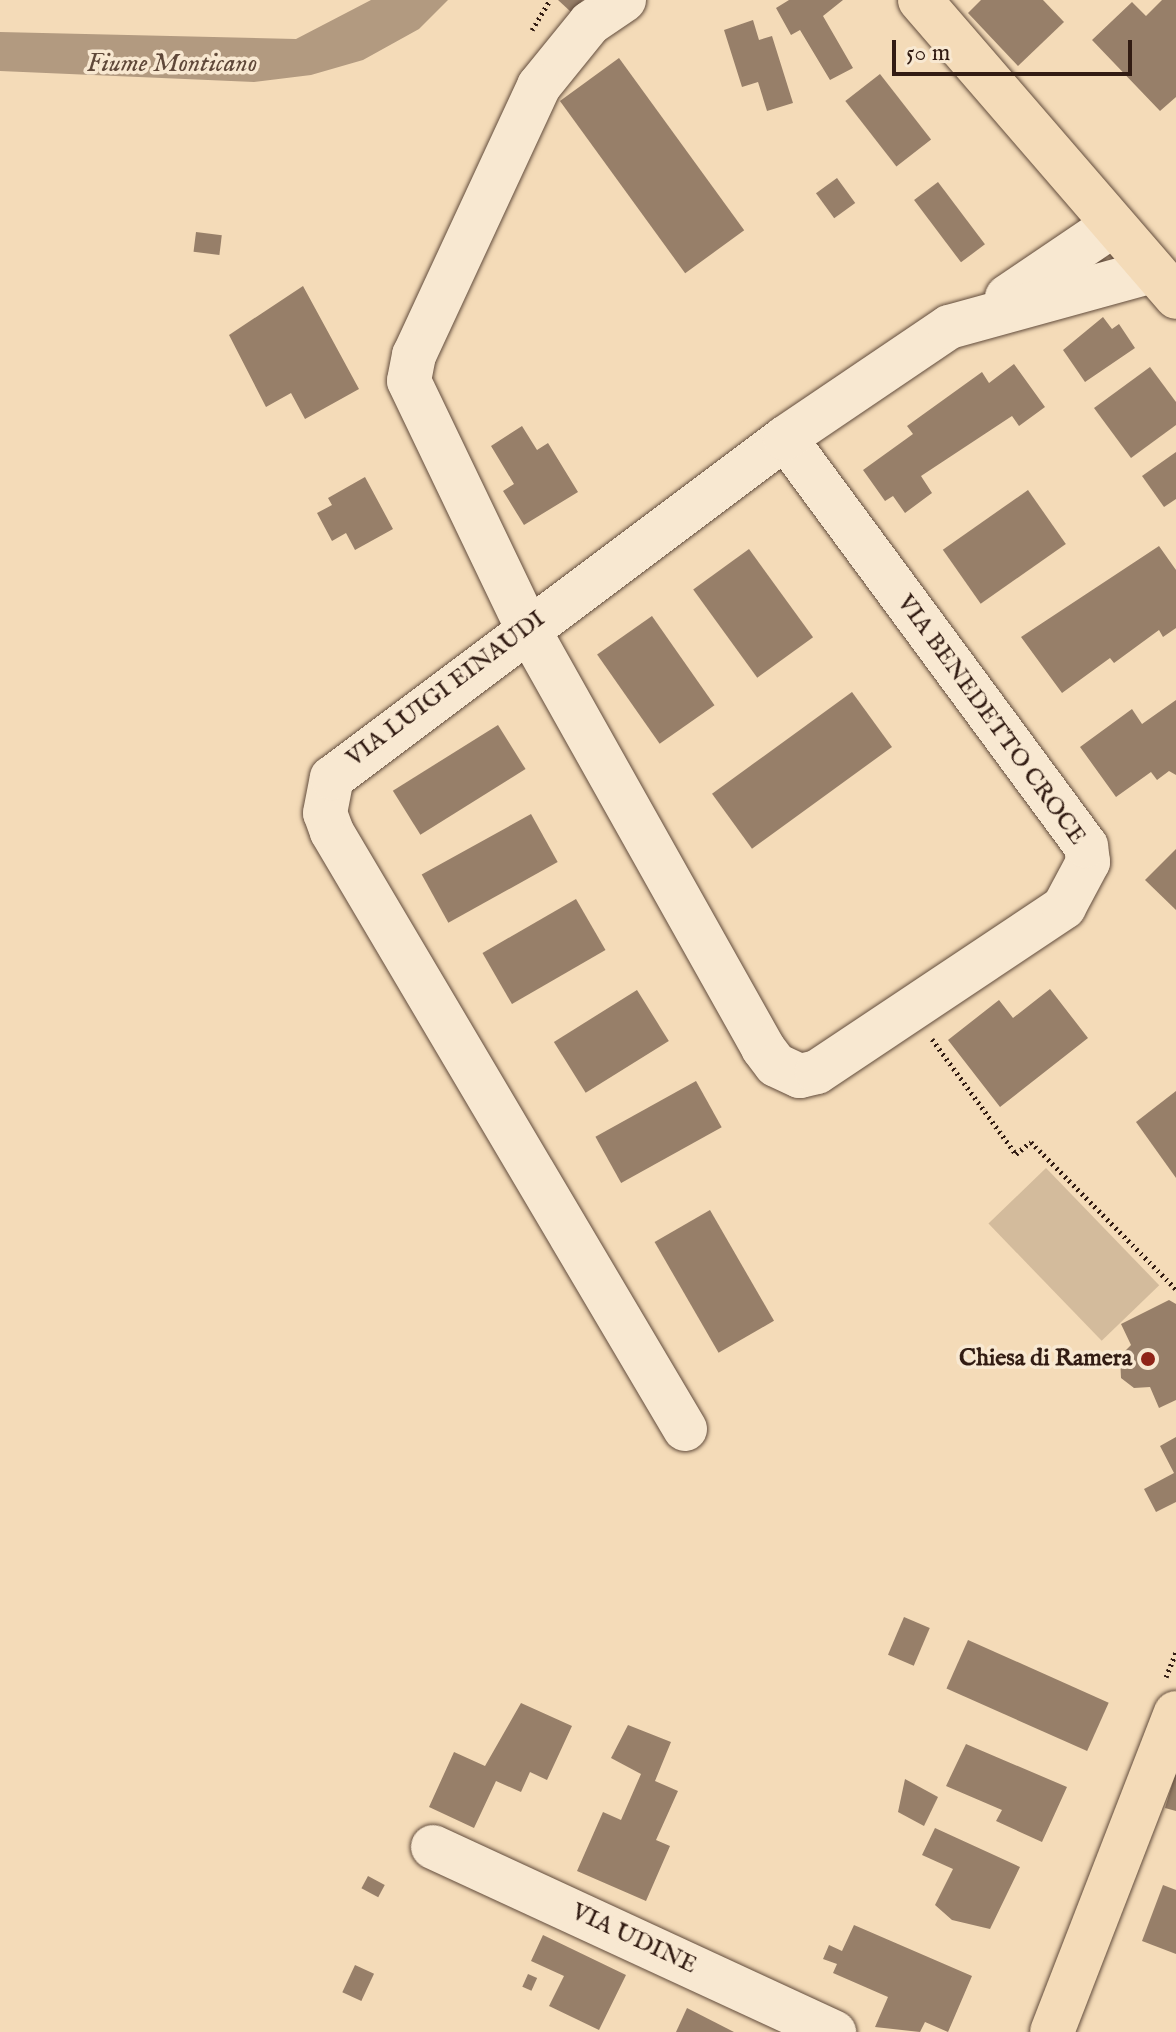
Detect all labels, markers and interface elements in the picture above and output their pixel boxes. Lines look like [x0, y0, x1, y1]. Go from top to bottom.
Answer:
scale bar [896, 24, 1136, 74]
text: 50 m [906, 38, 950, 69]
water label: Fiume Monticano [87, 48, 257, 80]
street label: VIA BENEDETTO CROCE [891, 589, 1091, 851]
street label: VIA LUIGI EINAUDI [341, 605, 551, 773]
place label: Chiesa di Ramera [959, 1345, 1132, 1373]
marker: Chiesa di Ramera [1139, 1350, 1157, 1368]
street label: VIA UDINE [567, 1898, 701, 1980]

